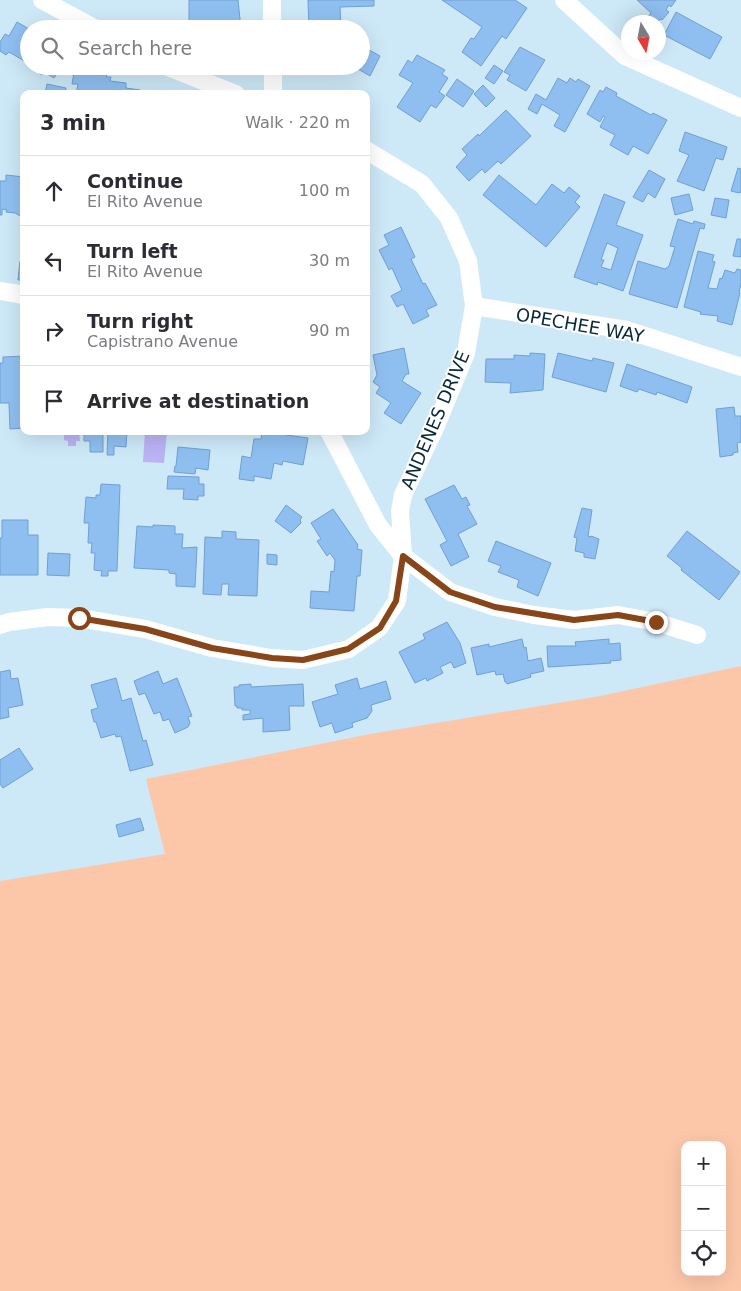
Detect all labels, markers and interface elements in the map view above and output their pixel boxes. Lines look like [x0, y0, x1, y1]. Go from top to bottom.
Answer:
north arrow [621, 15, 666, 60]
search box [20, 20, 370, 75]
icon: search [38, 34, 66, 62]
text: Search here [78, 37, 192, 59]
text: 3 min [40, 111, 106, 135]
text: Walk · 220 m [245, 113, 350, 132]
text: Continue [87, 170, 183, 192]
icon: ahead [40, 177, 68, 205]
text: 100 m [299, 181, 350, 200]
text: El Rito Avenue [87, 192, 203, 211]
text: Turn left [87, 240, 178, 262]
icon: left [40, 247, 68, 275]
text: 30 m [309, 251, 350, 270]
text: El Rito Avenue [87, 262, 203, 281]
street label: OPECHEE WAY [514, 303, 647, 347]
text: Turn right [87, 310, 193, 332]
icon: right [40, 317, 68, 345]
text: 90 m [309, 321, 350, 340]
text: Capistrano Avenue [87, 332, 238, 351]
street label: ANDENES DRIVE [396, 348, 474, 492]
icon: arrive [40, 387, 68, 415]
text: Arrive at destination [87, 390, 309, 412]
route start [68, 607, 91, 630]
route end [645, 611, 668, 634]
map controls [681, 1141, 726, 1276]
button: + [681, 1141, 726, 1186]
button: − [681, 1186, 726, 1231]
button: locate [681, 1231, 726, 1276]

